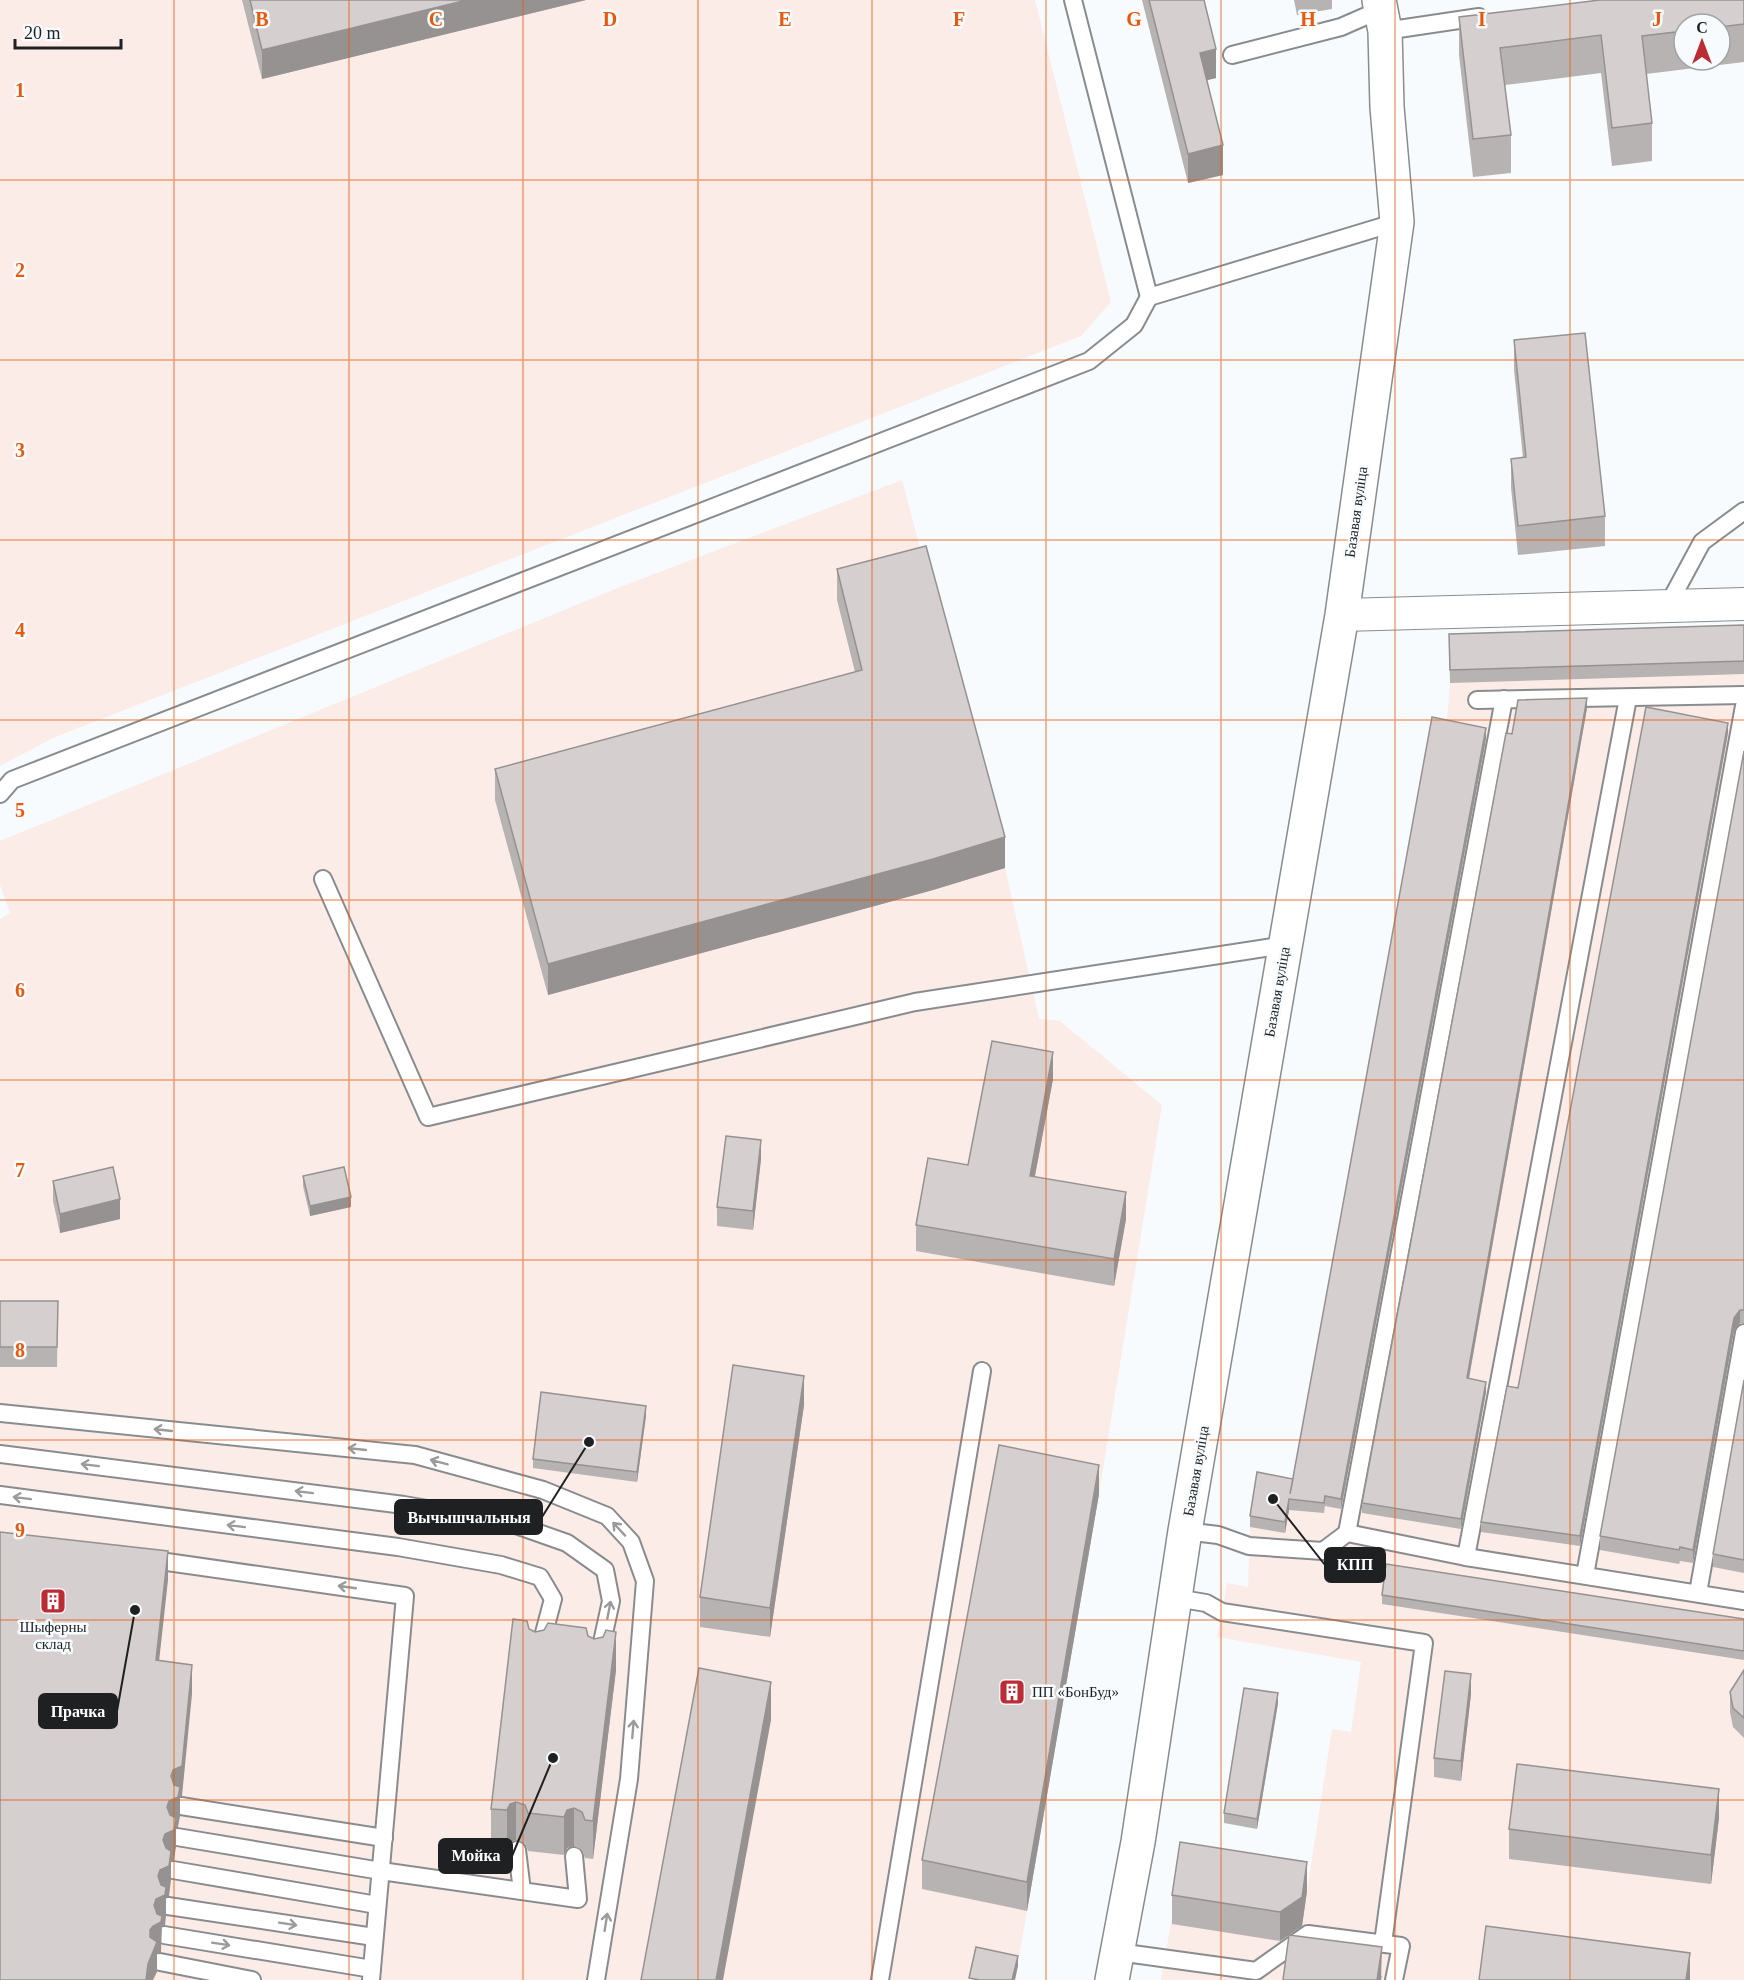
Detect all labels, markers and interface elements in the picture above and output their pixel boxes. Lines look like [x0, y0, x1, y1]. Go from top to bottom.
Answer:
text: B [255, 8, 269, 30]
text: C [429, 8, 443, 30]
text: D [603, 8, 617, 30]
text: E [778, 8, 792, 30]
text: F [953, 8, 965, 30]
text: G [1126, 8, 1142, 30]
text: H [1300, 8, 1316, 30]
text: I [1478, 8, 1486, 30]
text: J [1652, 8, 1662, 30]
scale bar [15, 12, 122, 50]
north arrow [1672, 12, 1732, 72]
text: С [1696, 19, 1708, 36]
text: 20 m [24, 23, 61, 43]
text: 1 [15, 79, 25, 101]
text: 2 [15, 259, 25, 281]
text: 3 [15, 439, 25, 461]
street label: Базавая вуліца [1342, 465, 1370, 559]
text: 4 [15, 619, 25, 641]
text: 5 [15, 799, 25, 821]
street label: Базавая вуліца [1261, 945, 1293, 1039]
text: 6 [15, 979, 25, 1001]
text: 7 [15, 1159, 25, 1181]
text: 8 [15, 1339, 25, 1361]
one-way arrow [153, 1424, 173, 1435]
street label: Базавая вуліца [1180, 1424, 1212, 1518]
one-way arrow [347, 1443, 367, 1454]
one-way arrow [429, 1455, 448, 1467]
one-way arrow [80, 1459, 100, 1470]
one-way arrow [294, 1487, 314, 1498]
one-way arrow [12, 1492, 32, 1503]
callout: Вычышчальныя [395, 1500, 542, 1534]
text: Вычышчальныя [407, 1509, 531, 1526]
text: 9 [15, 1519, 25, 1541]
one-way arrow [227, 1520, 246, 1531]
one-way arrow [612, 1522, 626, 1537]
callout: КПП [1325, 1548, 1385, 1582]
text: КПП [1337, 1556, 1374, 1573]
one-way arrow [337, 1582, 357, 1593]
building icon: Шыферны склад [38, 1586, 68, 1616]
one-way arrow [604, 1601, 615, 1620]
place label: Шыферны склад [19, 1619, 87, 1652]
building icon: ПП «БонБуд» [997, 1677, 1027, 1707]
place label: ПП «БонБуд» [1032, 1684, 1119, 1700]
callout: Прачка [39, 1694, 117, 1728]
text: Прачка [51, 1703, 105, 1721]
one-way arrow [628, 1720, 639, 1740]
callout: Мойка [439, 1839, 512, 1873]
text: Мойка [451, 1847, 501, 1864]
one-way arrow [600, 1913, 611, 1933]
one-way arrow [278, 1919, 298, 1930]
one-way arrow [211, 1939, 231, 1950]

